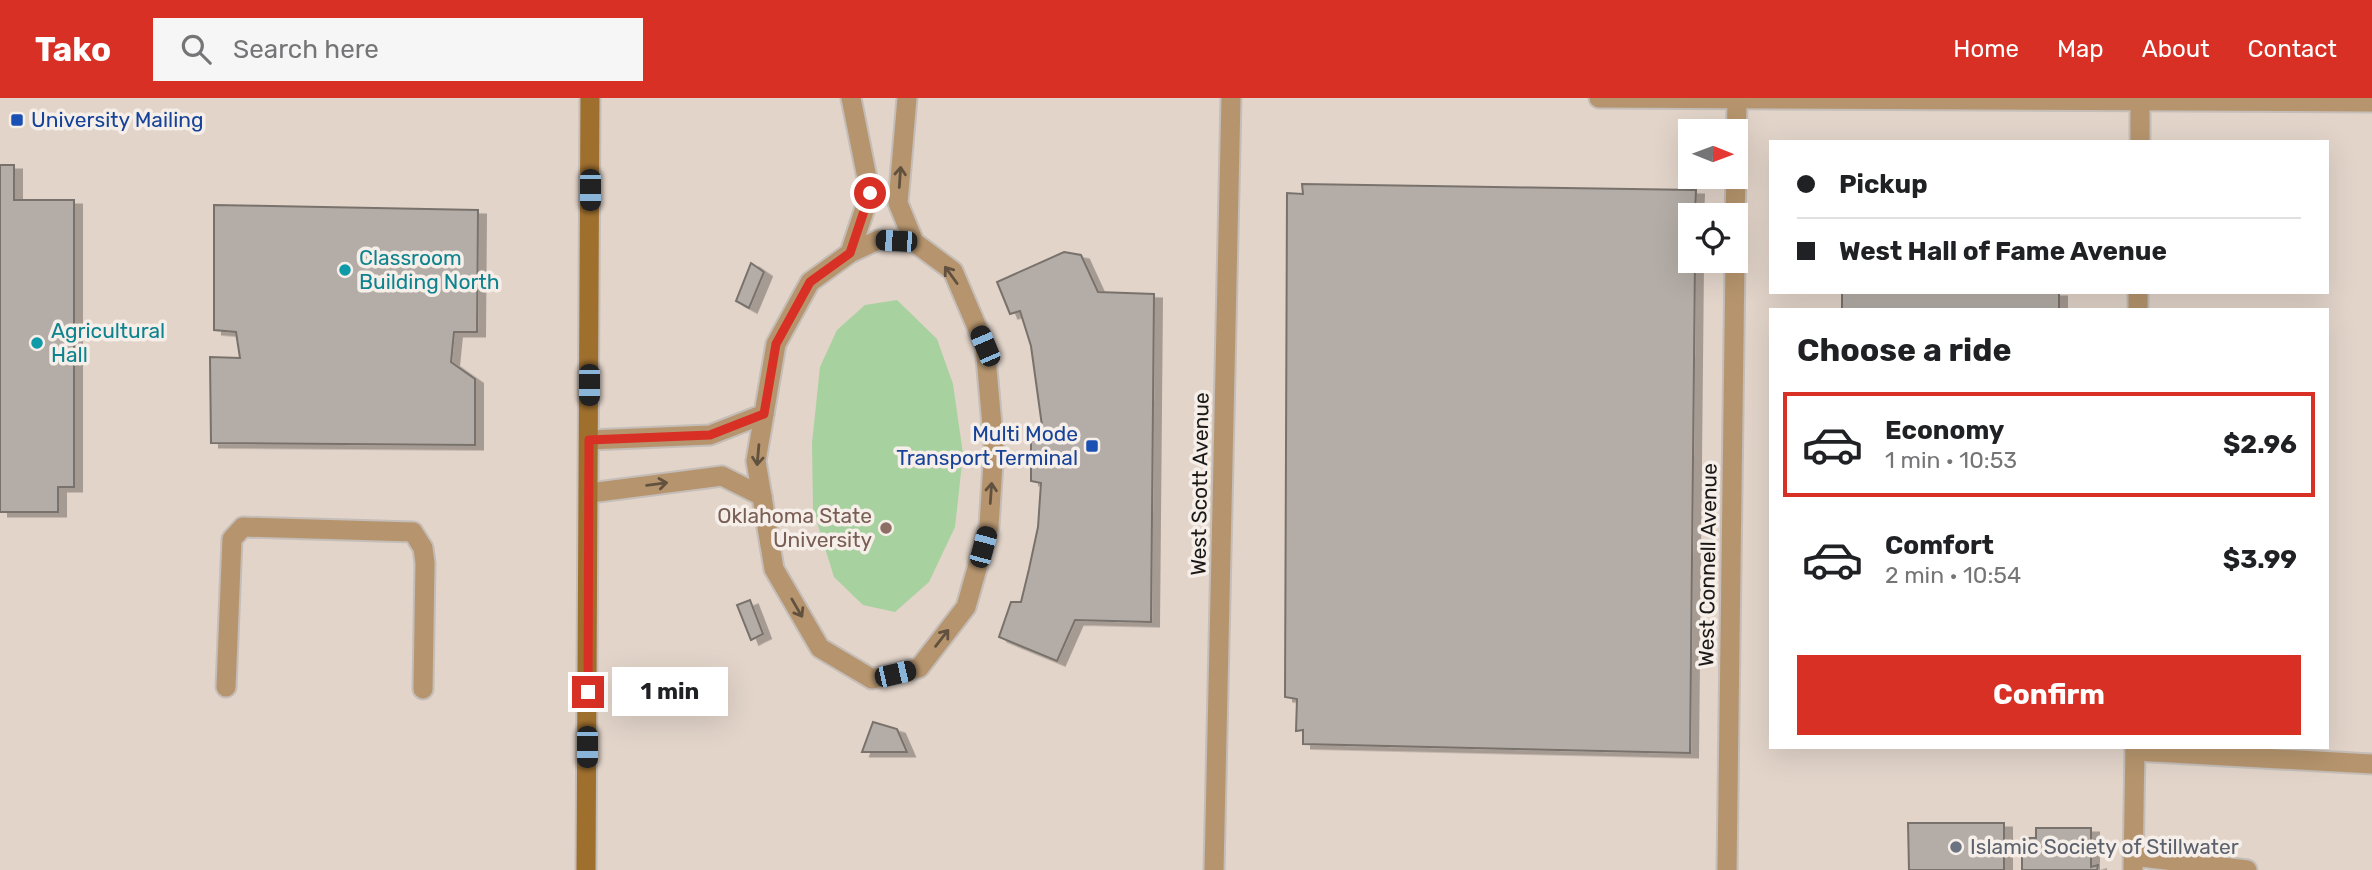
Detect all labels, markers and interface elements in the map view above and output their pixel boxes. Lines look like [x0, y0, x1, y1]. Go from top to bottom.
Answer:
search box [153, 18, 643, 81]
text: Tako [35, 30, 111, 69]
icon: search [177, 30, 215, 68]
text: Search here [233, 34, 379, 65]
text: Home [1953, 35, 2019, 63]
text: Map [2057, 35, 2104, 63]
text: About [2142, 35, 2210, 63]
text: Contact [2248, 35, 2337, 63]
place label: University Mailing [31, 107, 204, 132]
marker: University Mailing [9, 112, 25, 128]
north arrow [1678, 119, 1748, 189]
map controls [1678, 119, 1748, 273]
one-way arrow [894, 166, 907, 189]
car [580, 169, 601, 211]
text: Pickup [1839, 169, 1928, 200]
route start [854, 177, 886, 209]
button: locate [1678, 203, 1748, 273]
car [875, 229, 918, 253]
text: West Hall of Fame Avenue [1839, 236, 2167, 267]
place label: Classroom Building North [359, 245, 499, 294]
marker: Classroom Building North [337, 262, 353, 278]
one-way arrow [944, 265, 959, 284]
place label: Agricultural Hall [51, 318, 165, 367]
car [968, 323, 1003, 369]
text: Choose a ride [1797, 331, 2011, 369]
marker: Agricultural Hall [29, 335, 45, 351]
car [579, 364, 600, 406]
street label: West Scott Avenue [1185, 392, 1214, 576]
icon: car [1801, 413, 1864, 476]
text: Economy [1885, 415, 2004, 446]
place label: Multi Mode Transport Terminal [896, 421, 1078, 470]
text: $2.96 [2223, 429, 2297, 460]
marker: Multi Mode Transport Terminal [1084, 438, 1100, 454]
one-way arrow [751, 443, 764, 466]
text: 1 min · 10:53 [1885, 446, 2017, 474]
street label: West Connell Avenue [1693, 463, 1722, 667]
one-way arrow [645, 478, 668, 491]
one-way arrow [985, 483, 998, 505]
place label: Oklahoma State University [717, 503, 872, 552]
marker: Oklahoma State University [878, 520, 894, 536]
car [968, 524, 999, 570]
icon: car [1801, 528, 1864, 591]
text: Comfort [1885, 530, 1994, 561]
text: $3.99 [2223, 544, 2297, 575]
text: 2 min · 10:54 [1885, 561, 2021, 589]
one-way arrow [790, 598, 804, 618]
one-way arrow [935, 629, 950, 648]
button: Confirm [1797, 655, 2301, 735]
car [873, 659, 918, 689]
callout: 1 min [612, 668, 728, 716]
route end [572, 676, 604, 708]
text: 1 min [641, 677, 699, 705]
car [577, 726, 598, 768]
place label: Islamic Society of Stillwater [1970, 834, 2239, 859]
marker: Islamic Society of Stillwater [1948, 839, 1964, 855]

